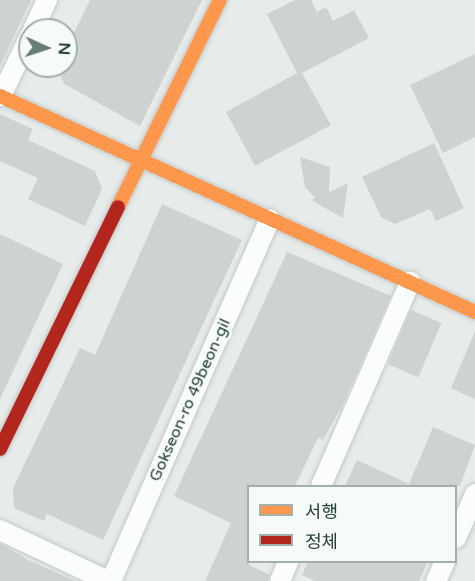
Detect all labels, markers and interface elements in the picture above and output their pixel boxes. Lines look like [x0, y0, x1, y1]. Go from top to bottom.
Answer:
north arrow [18, 18, 78, 78]
text: N [54, 42, 74, 56]
street label: Gokseon-ro 49beon-gil [145, 316, 235, 484]
legend [247, 485, 457, 563]
text: 서행 [305, 501, 338, 523]
text: 정체 [305, 531, 338, 553]

